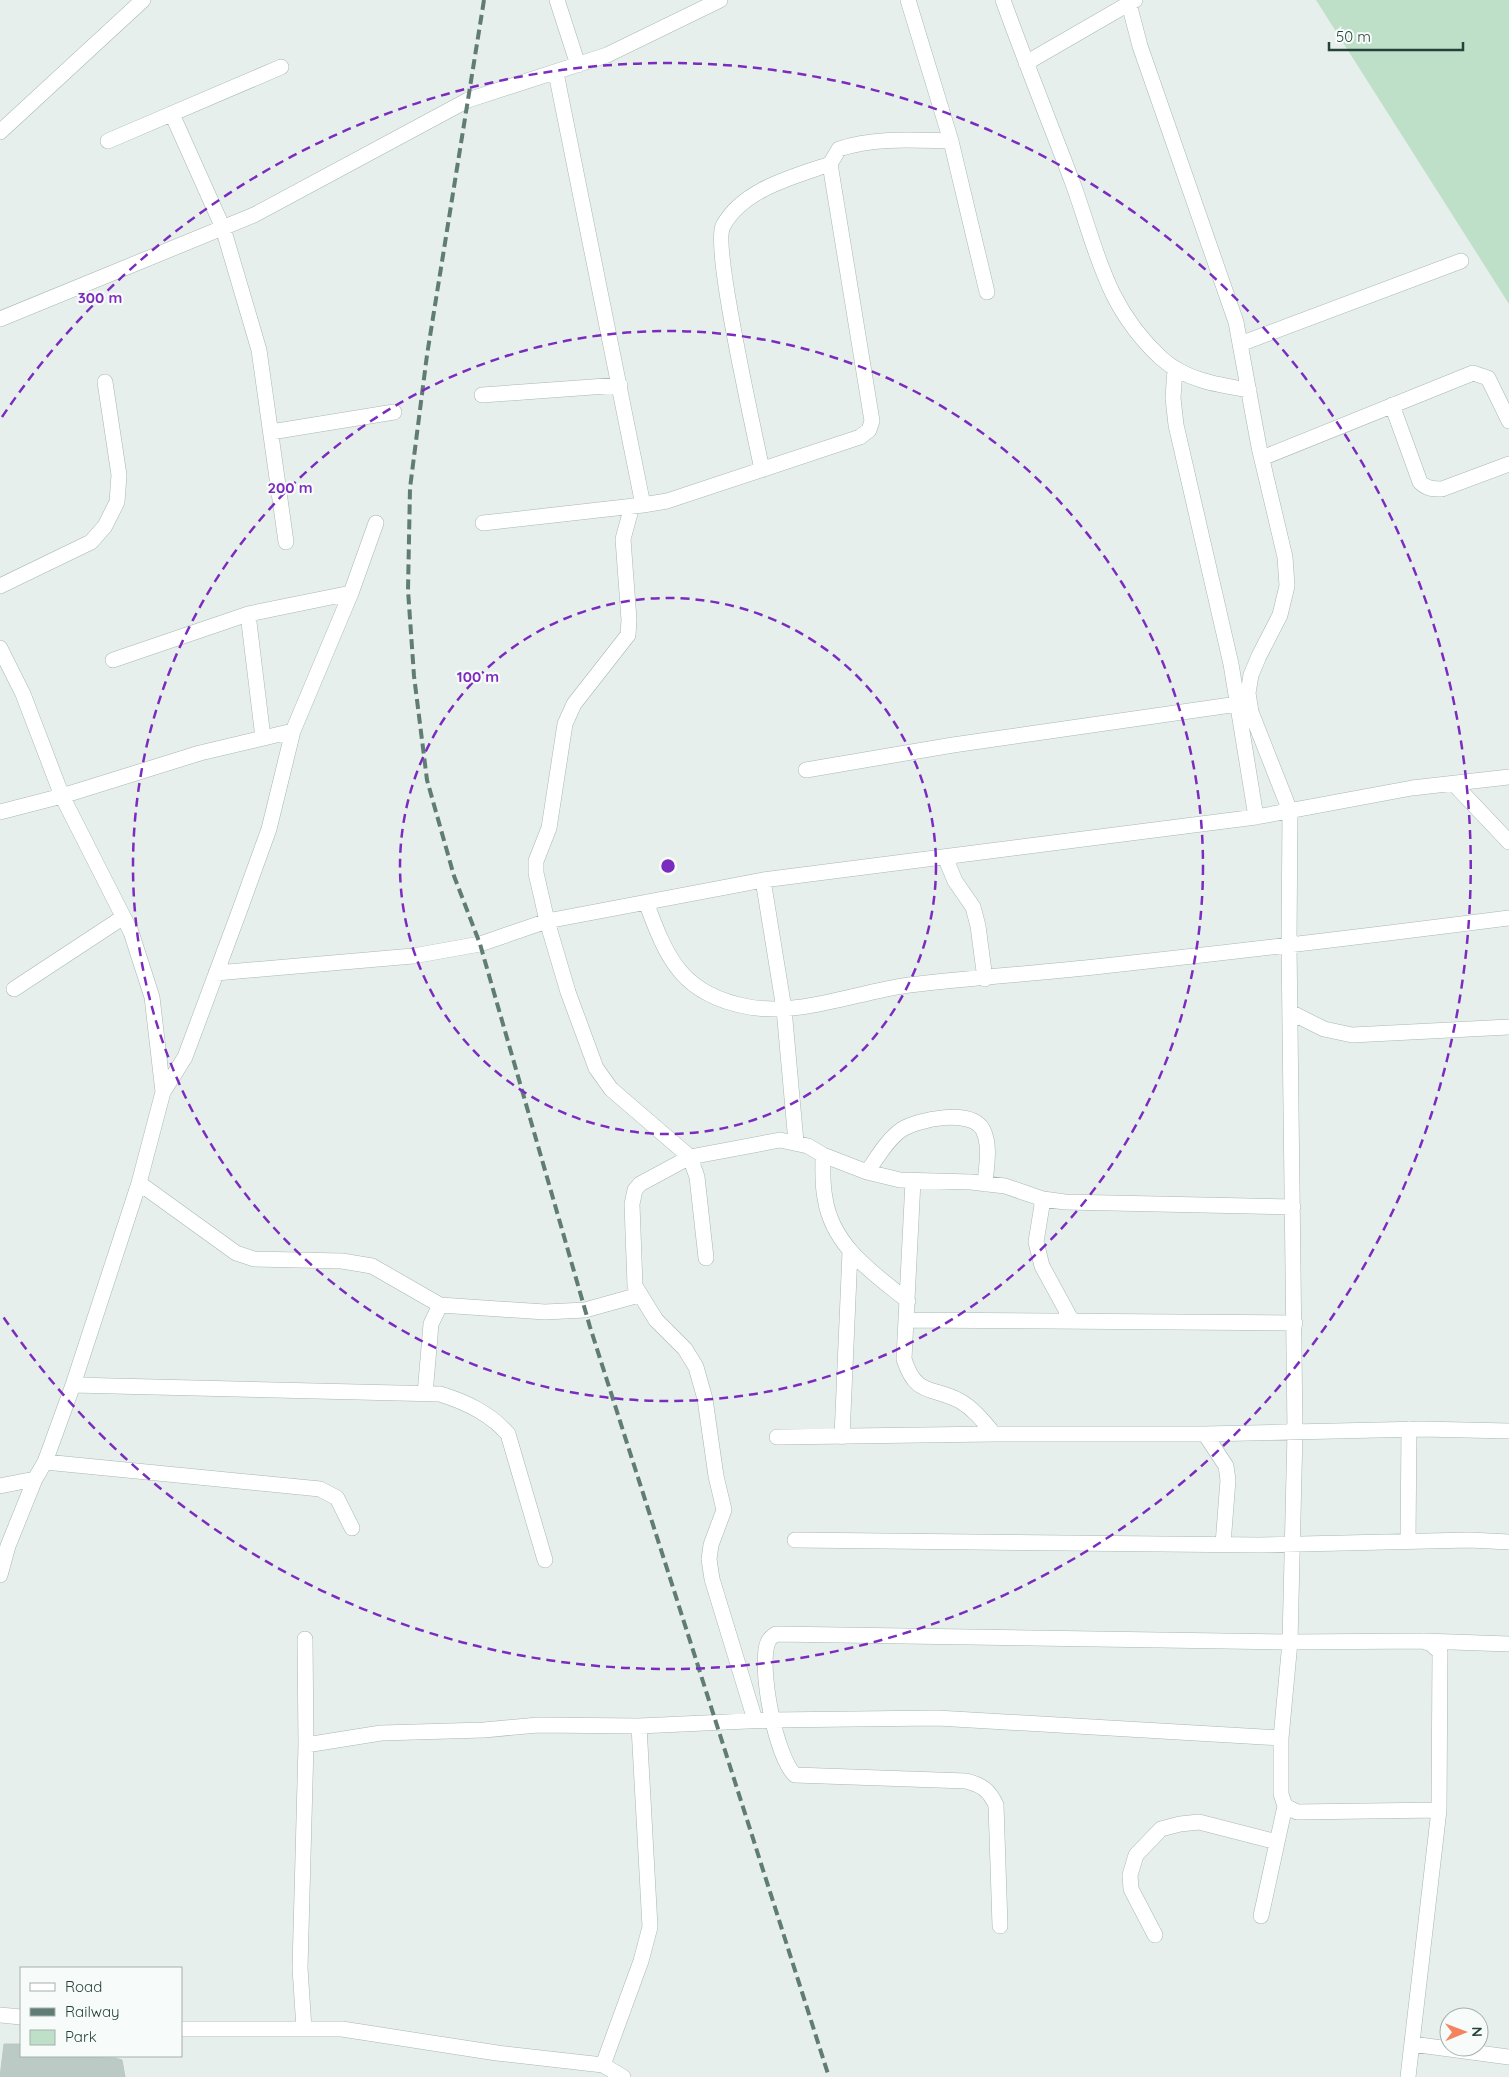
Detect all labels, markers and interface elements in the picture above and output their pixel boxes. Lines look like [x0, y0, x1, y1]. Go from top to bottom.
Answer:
scale bar [1329, 20, 1463, 52]
text: 50 m [1336, 27, 1371, 46]
text: 300 m [78, 288, 122, 307]
text: 200 m [268, 478, 313, 497]
text: 100 m [457, 667, 499, 686]
centre of rings [659, 857, 677, 875]
legend [20, 1967, 182, 2057]
text: Road [65, 1977, 102, 1996]
text: Railway [65, 2002, 120, 2021]
north arrow [1439, 2007, 1489, 2057]
text: N [1468, 2026, 1486, 2037]
text: Park [65, 2027, 97, 2046]

